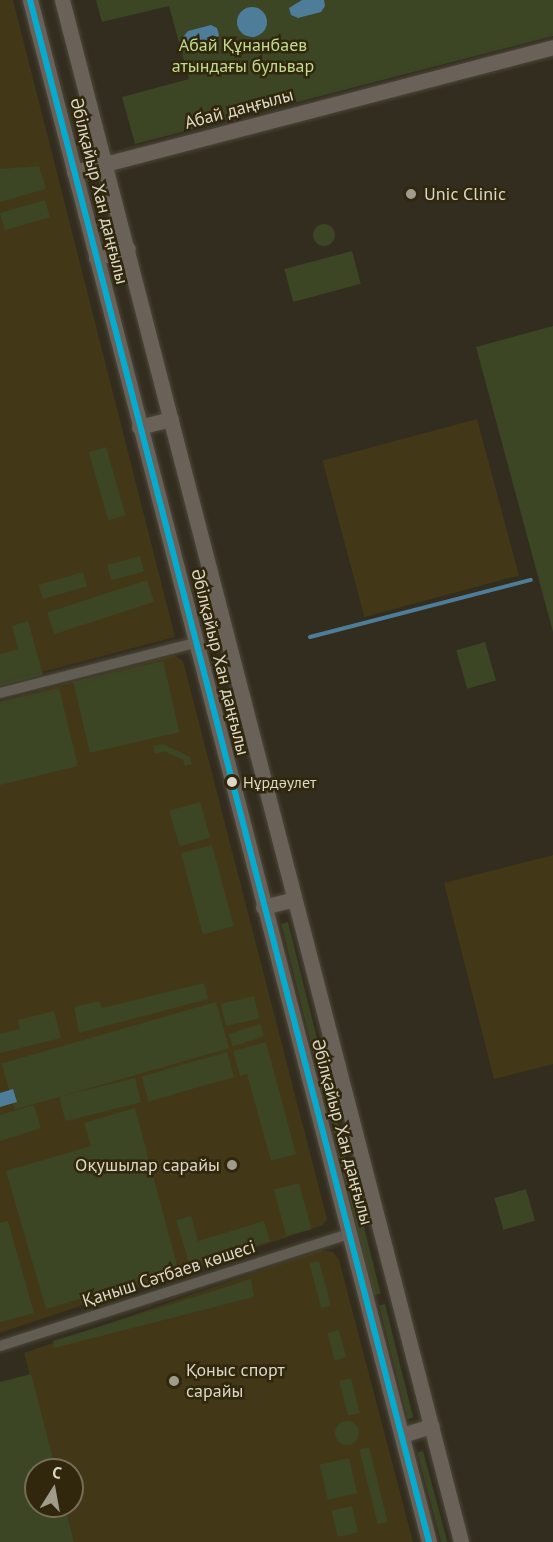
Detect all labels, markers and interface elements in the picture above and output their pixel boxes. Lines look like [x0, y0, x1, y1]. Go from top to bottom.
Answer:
park label: Абай Құнанбаев атындағы бульвар [172, 35, 314, 78]
street label: Абай даңғылы [182, 84, 296, 134]
street label: Әбілқайыр Хан даңғылы [65, 95, 133, 287]
place label: Unic Clinic [424, 183, 506, 205]
marker: Unic Clinic [402, 185, 420, 203]
street label: Әбілқайыр Хан даңғылы [186, 566, 254, 758]
place label: Нұрдәулет [243, 772, 316, 792]
marker: Нұрдәулет [226, 776, 238, 788]
street label: Әбілқайыр Хан даңғылы [307, 1036, 377, 1228]
place label: Оқушылар сарайы [75, 1154, 220, 1176]
marker: Оқушылар сарайы [225, 1158, 239, 1172]
street label: Қаныш Сәтбаев көшесі [80, 1236, 258, 1312]
place label: Қоныс спорт сарайы [186, 1360, 285, 1402]
marker: Қоныс спорт сарайы [167, 1374, 181, 1388]
north arrow [24, 1458, 84, 1518]
text: С [51, 1462, 63, 1483]

